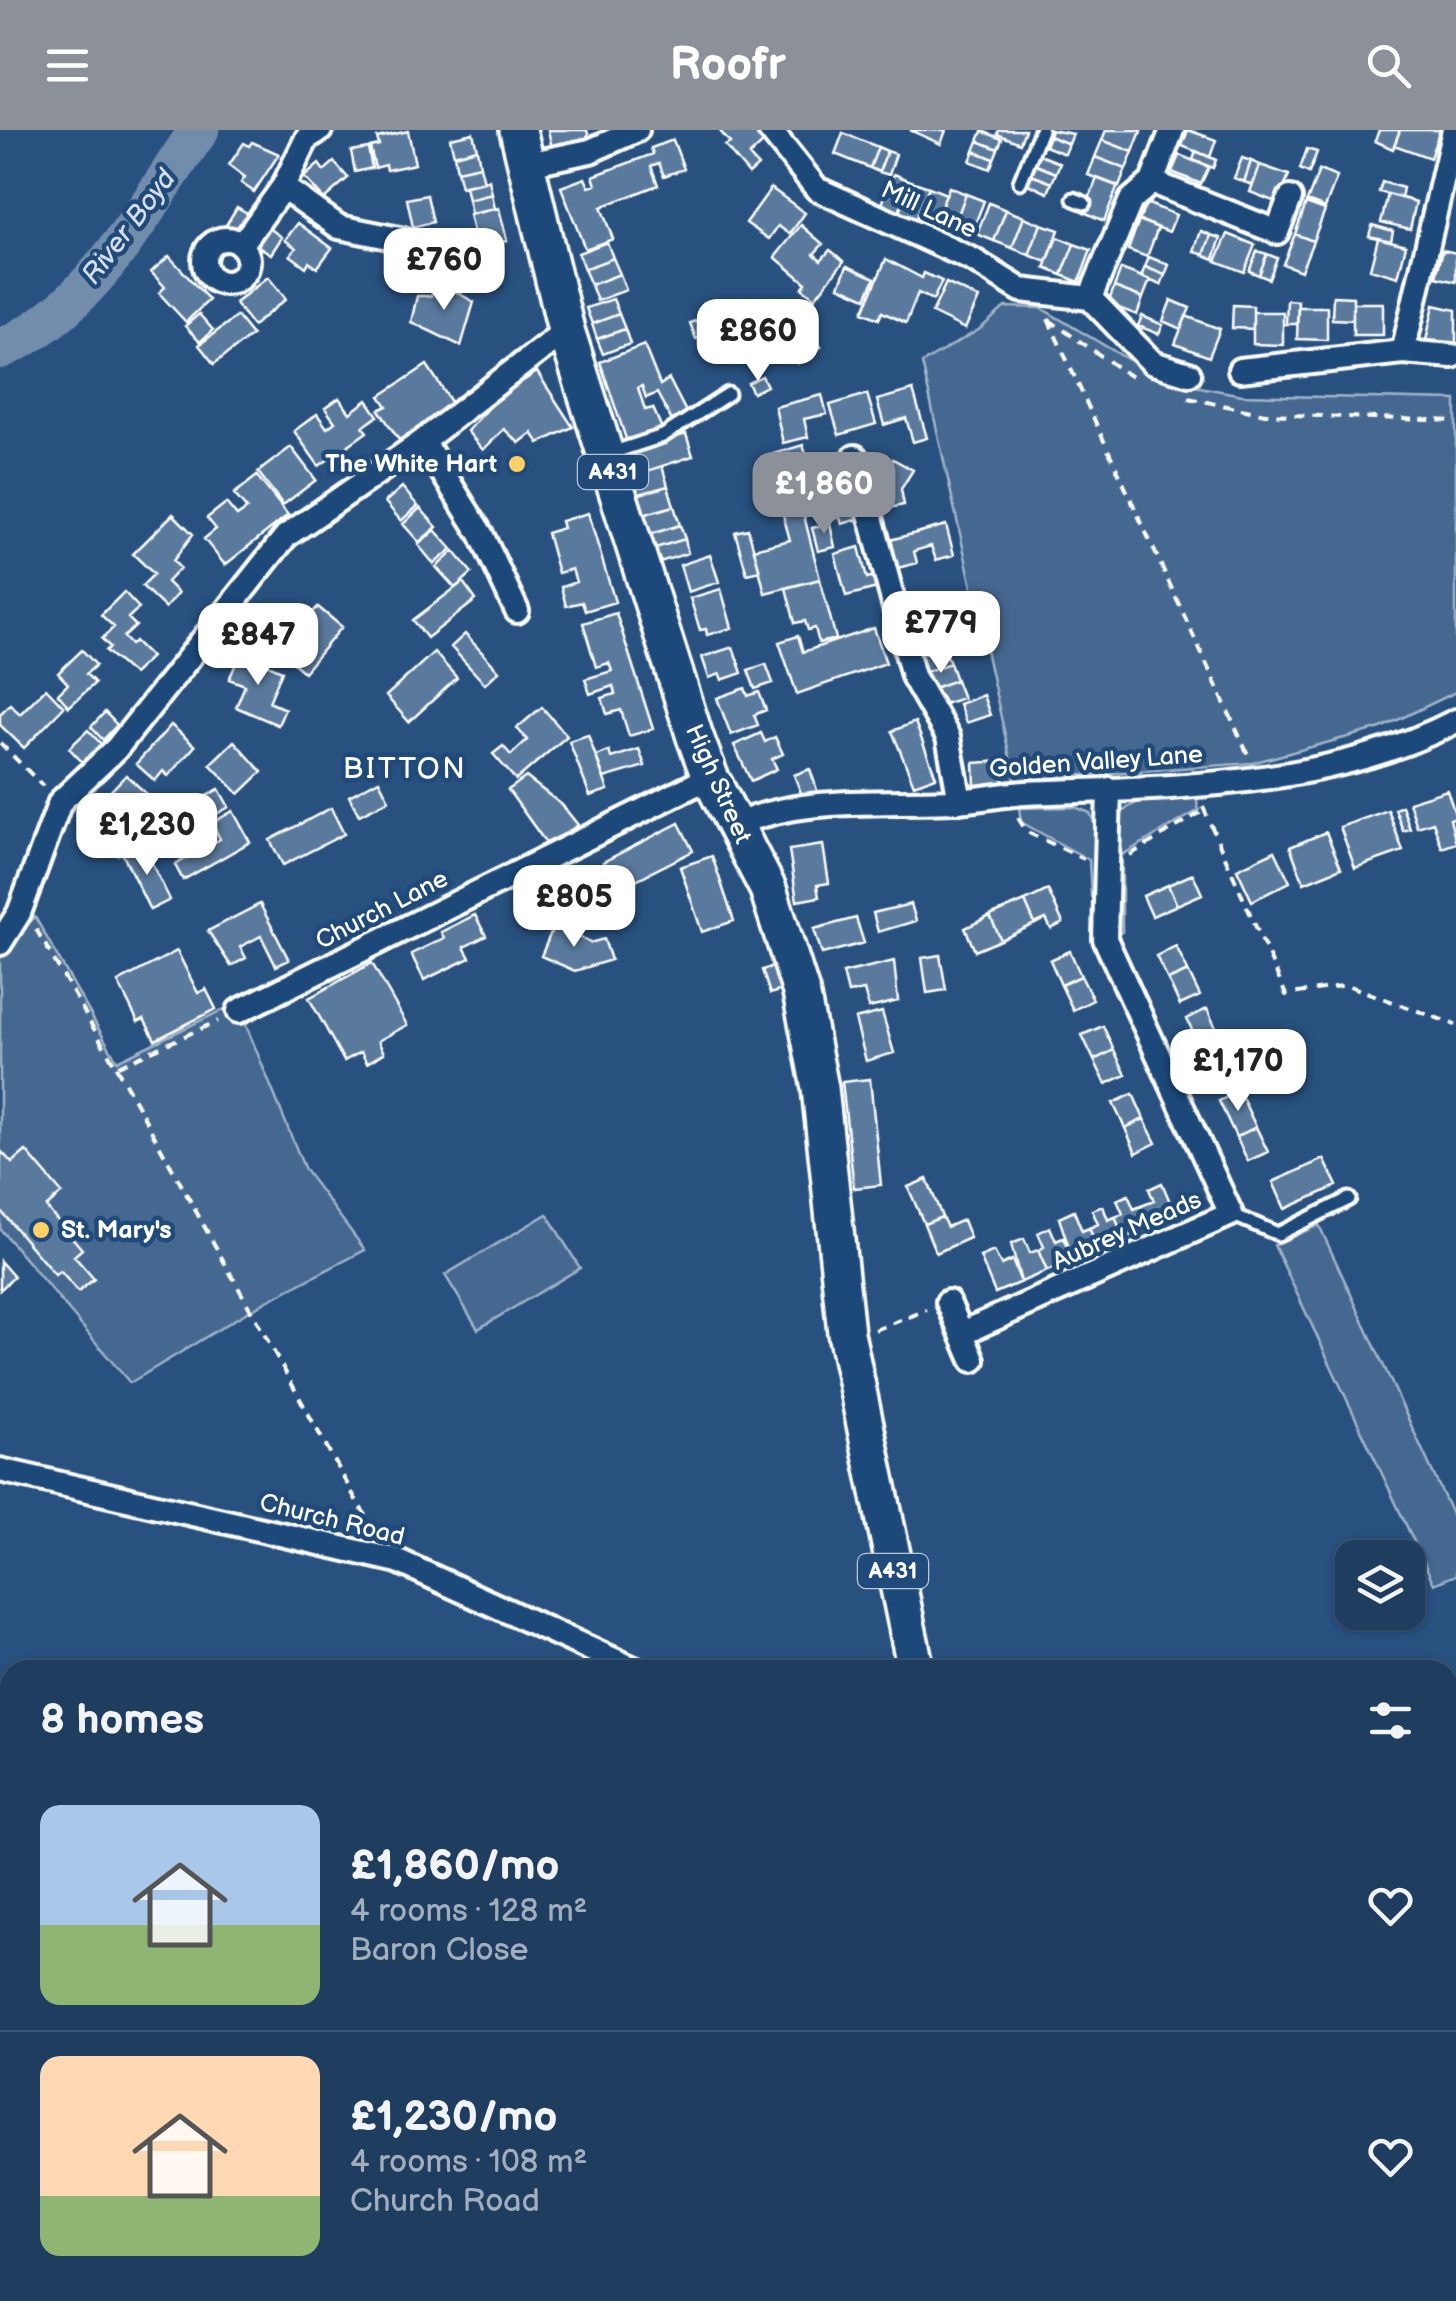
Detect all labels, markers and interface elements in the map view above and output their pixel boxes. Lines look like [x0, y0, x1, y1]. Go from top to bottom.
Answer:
icon: menu [40, 38, 95, 93]
text: Roofr [670, 38, 786, 93]
icon: search [1361, 38, 1416, 93]
water label: River Boyd [75, 162, 183, 291]
street label: Mill Lane [876, 174, 982, 246]
pin: £760 [385, 228, 503, 313]
text: £760 [406, 241, 482, 280]
pin: £860 [699, 299, 817, 384]
text: £860 [719, 312, 797, 351]
place label: The White Hart [325, 449, 497, 480]
pin: £1,860 [743, 452, 905, 537]
marker: The White Hart [506, 453, 528, 475]
road number: A431 [578, 455, 648, 489]
text: £1,860 [774, 465, 874, 504]
pin: £779 [882, 591, 1000, 676]
pin: £847 [199, 603, 317, 688]
text: £779 [904, 604, 978, 643]
text: £847 [220, 616, 296, 655]
street label: High Street [678, 720, 758, 849]
street label: Golden Valley Lane [988, 739, 1204, 785]
district label: BITTON [343, 751, 467, 787]
pin: £1,230 [66, 793, 228, 878]
text: £1,230 [98, 806, 196, 845]
street label: Church Lane [311, 863, 454, 957]
pin: £805 [515, 865, 633, 950]
text: £805 [535, 878, 613, 917]
pin: £1,170 [1157, 1029, 1319, 1114]
text: £1,170 [1192, 1042, 1284, 1081]
street label: Aubrey Meads [1048, 1184, 1206, 1278]
place label: St. Mary's [61, 1215, 172, 1246]
marker: St. Mary's [30, 1219, 52, 1241]
street label: Church Road [256, 1487, 408, 1553]
map controls [1335, 1540, 1425, 1630]
button: layers [1335, 1540, 1425, 1630]
road number: A431 [858, 1554, 928, 1588]
icon: filters [1363, 1693, 1418, 1748]
text: 8 homes [40, 1695, 204, 1746]
text: £1,860/mo [350, 1841, 559, 1892]
icon: home [120, 1845, 240, 1965]
icon: heart [1363, 1878, 1418, 1933]
text: 4 rooms · 128 m² [350, 1892, 587, 1931]
text: Baron Close [350, 1931, 528, 1970]
text: £1,230/mo [350, 2092, 557, 2143]
icon: home [120, 2096, 240, 2216]
icon: heart [1363, 2129, 1418, 2184]
text: 4 rooms · 108 m² [350, 2143, 587, 2182]
text: Church Road [350, 2182, 540, 2221]

